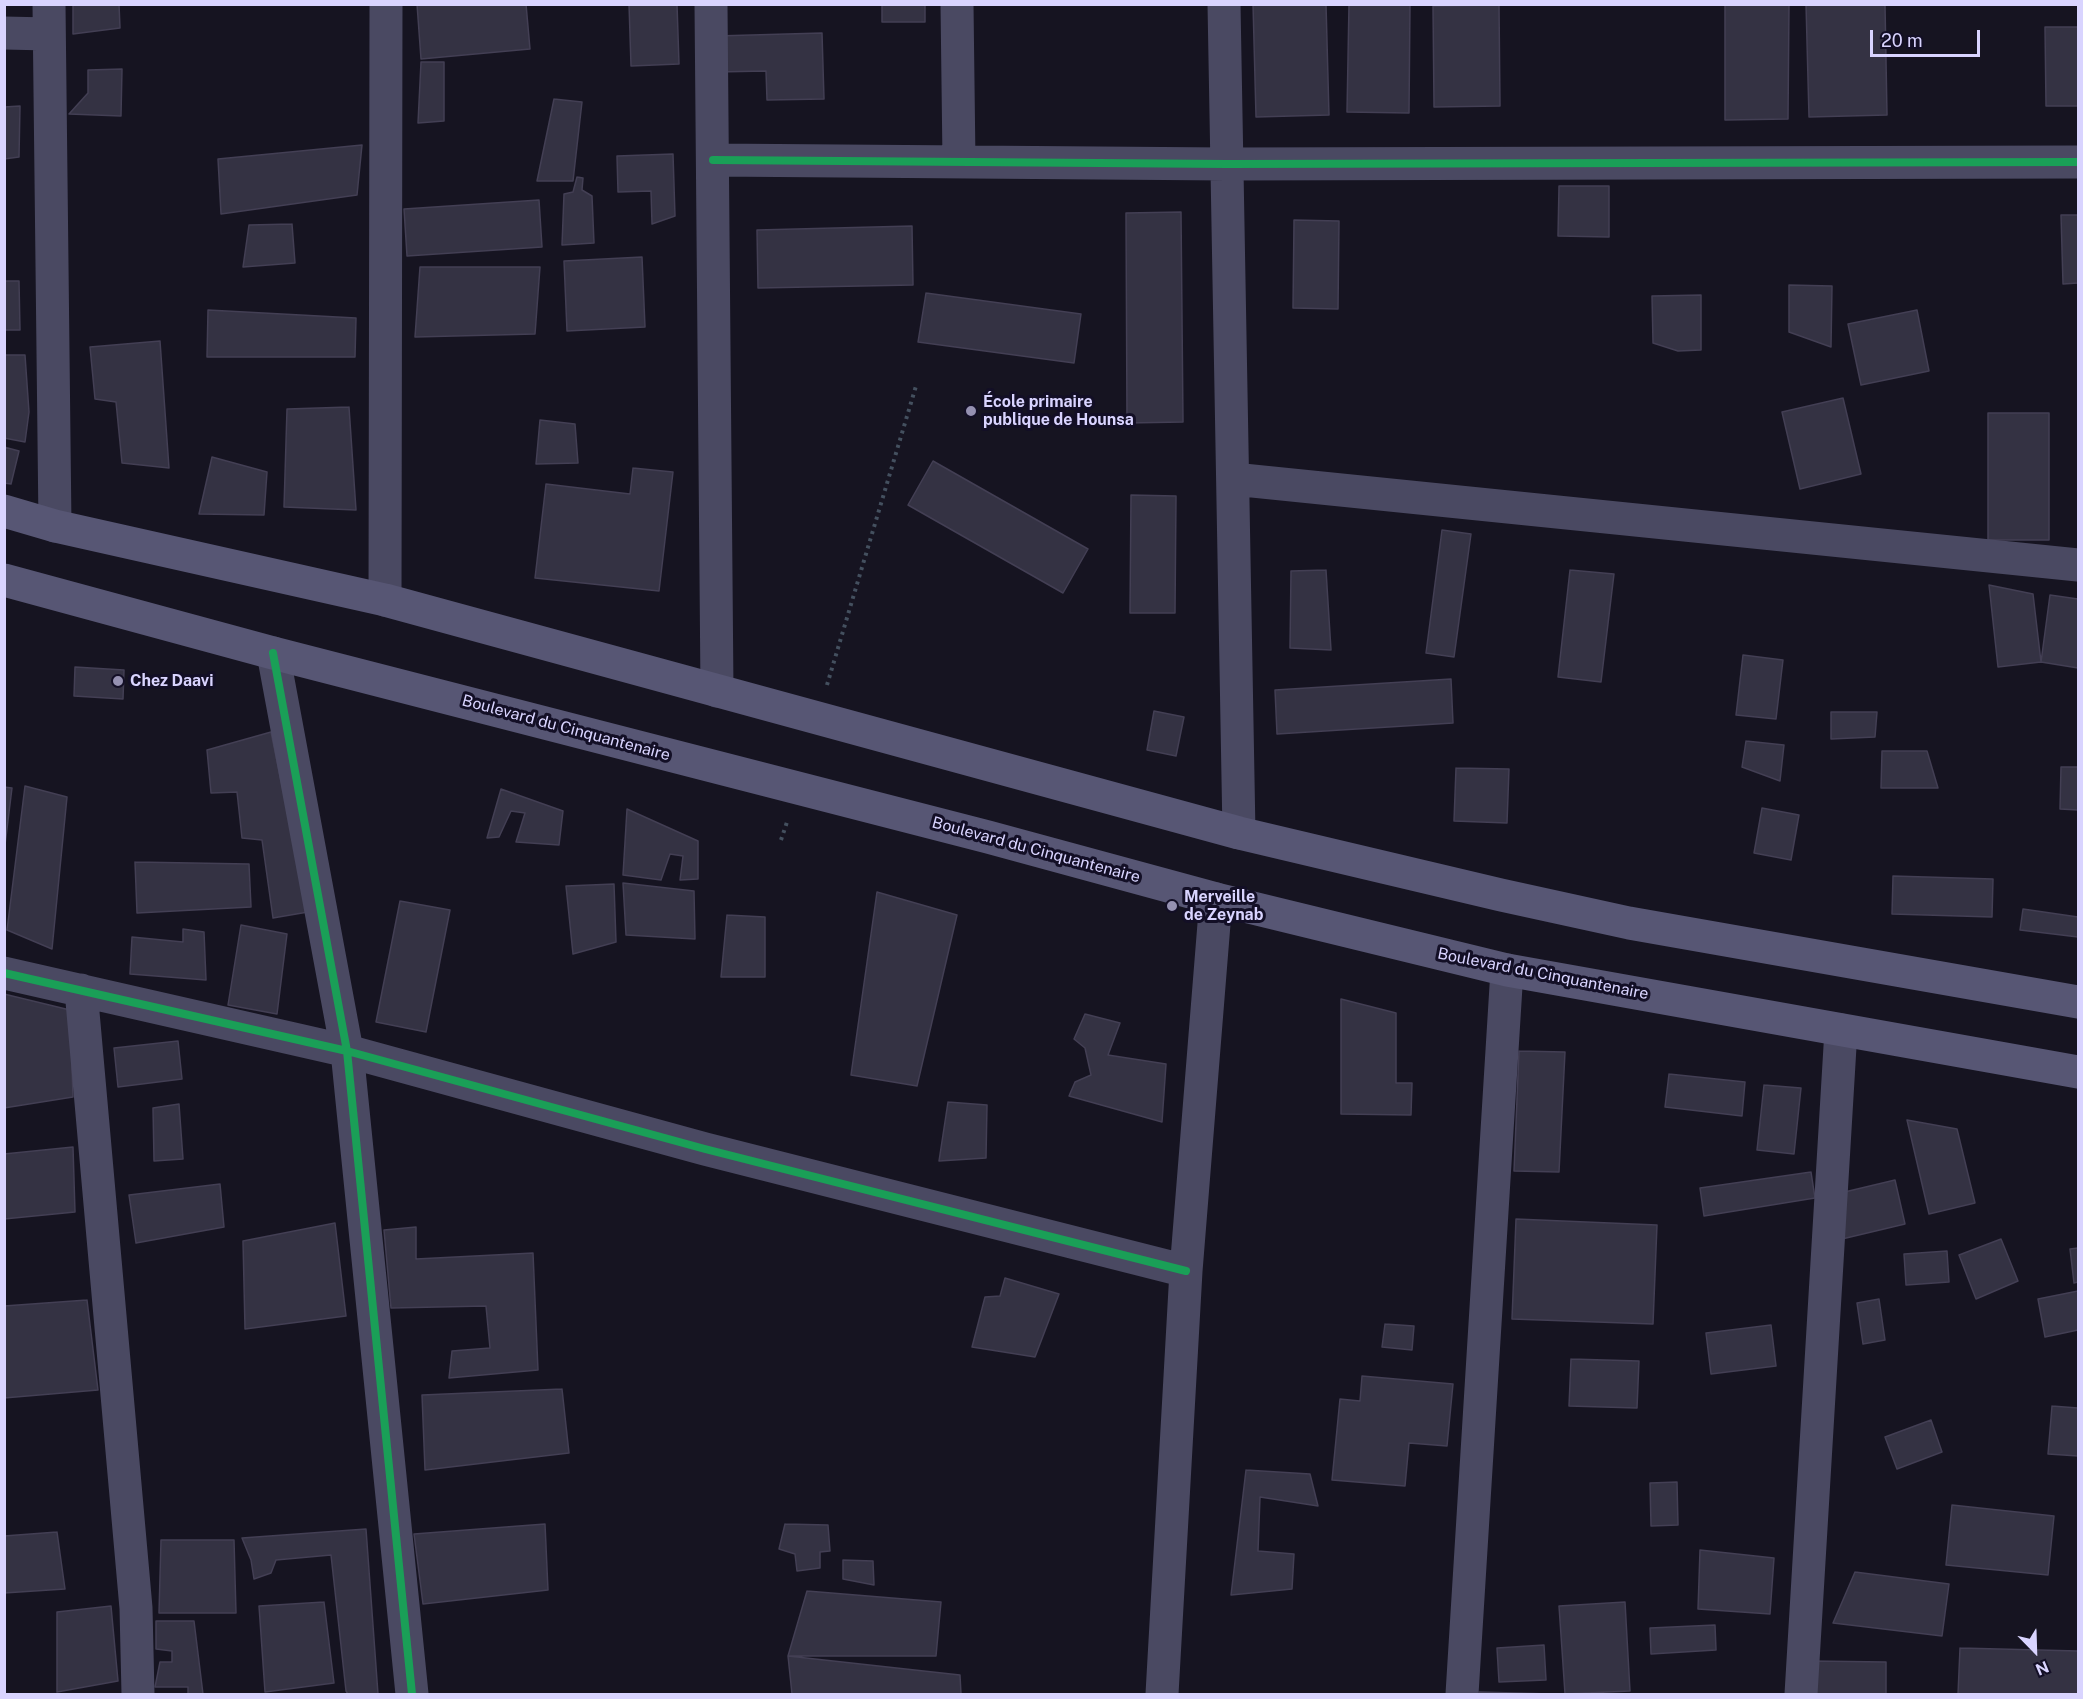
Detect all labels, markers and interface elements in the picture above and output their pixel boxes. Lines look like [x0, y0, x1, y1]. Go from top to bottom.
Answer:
scale bar [1873, 18, 1982, 56]
text: 20 m [1881, 30, 1923, 51]
place label: École primaire publique de Hounsa [983, 392, 1134, 430]
marker: École primaire publique de Hounsa [964, 404, 978, 418]
place label: Chez Daavi [130, 671, 213, 691]
marker: Chez Daavi [111, 674, 125, 688]
street label: Boulevard du Cinquantenaire [460, 691, 672, 765]
street label: Boulevard du Cinquantenaire [930, 813, 1142, 887]
place label: Merveille de Zeynab [1184, 887, 1263, 925]
marker: Merveille de Zeynab [1165, 899, 1179, 913]
street label: Boulevard du Cinquantenaire [1436, 944, 1650, 1004]
north arrow [2005, 1621, 2065, 1681]
text: N [2033, 1657, 2052, 1679]

